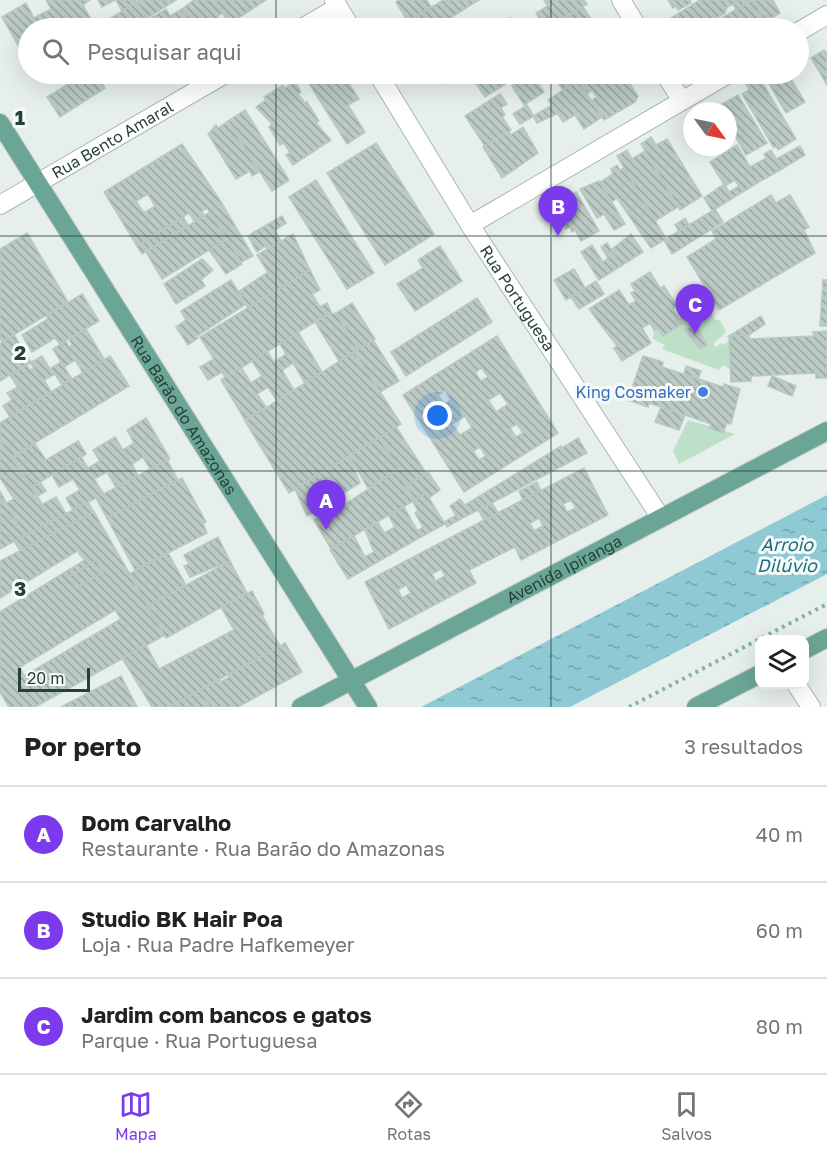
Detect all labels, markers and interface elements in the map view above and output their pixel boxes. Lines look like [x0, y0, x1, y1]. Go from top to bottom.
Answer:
search box [18, 18, 809, 84]
icon: search [39, 35, 72, 68]
text: Pesquisar aqui [87, 38, 242, 65]
street label: Rua Bento Amaral [48, 96, 177, 183]
north arrow [683, 102, 737, 156]
text: 1 [15, 105, 25, 129]
pin: B [538, 186, 578, 236]
street label: Rua Portuguesa [476, 241, 559, 355]
pin: C [676, 284, 714, 334]
street label: Rua Barão do Amazonas [126, 332, 242, 498]
text: 2 [14, 340, 26, 364]
place label: King Cosmaker [576, 382, 691, 402]
marker: King Cosmaker [696, 385, 710, 399]
your location [423, 401, 452, 430]
pin: A [306, 480, 346, 530]
street label: Avenida Ipiranga [503, 530, 625, 608]
water label: Arroio Dilúvio [757, 533, 818, 576]
text: 3 [14, 576, 26, 600]
map controls [755, 635, 809, 689]
button: layers [755, 635, 809, 689]
scale bar [18, 665, 90, 692]
text: 20 m [27, 668, 64, 688]
text: Por perto [24, 731, 141, 762]
text: 3 resultados [684, 734, 803, 758]
text: Dom Carvalho [81, 809, 231, 836]
text: A [36, 822, 51, 846]
text: 40 m [756, 822, 803, 846]
text: Restaurante · Rua Barão do Amazonas [81, 836, 445, 860]
text: Studio BK Hair Poa [81, 905, 283, 932]
text: B [36, 918, 51, 942]
text: 60 m [756, 918, 803, 942]
text: Loja · Rua Padre Hafkemeyer [81, 932, 355, 956]
text: Jardim com bancos e gatos [81, 1001, 372, 1028]
text: C [36, 1014, 51, 1038]
text: 80 m [756, 1014, 803, 1038]
text: Parque · Rua Portuguesa [81, 1028, 318, 1052]
tab: Mapa [115, 1088, 157, 1144]
tab: Rotas [387, 1088, 431, 1144]
tab: Salvos [661, 1088, 712, 1144]

